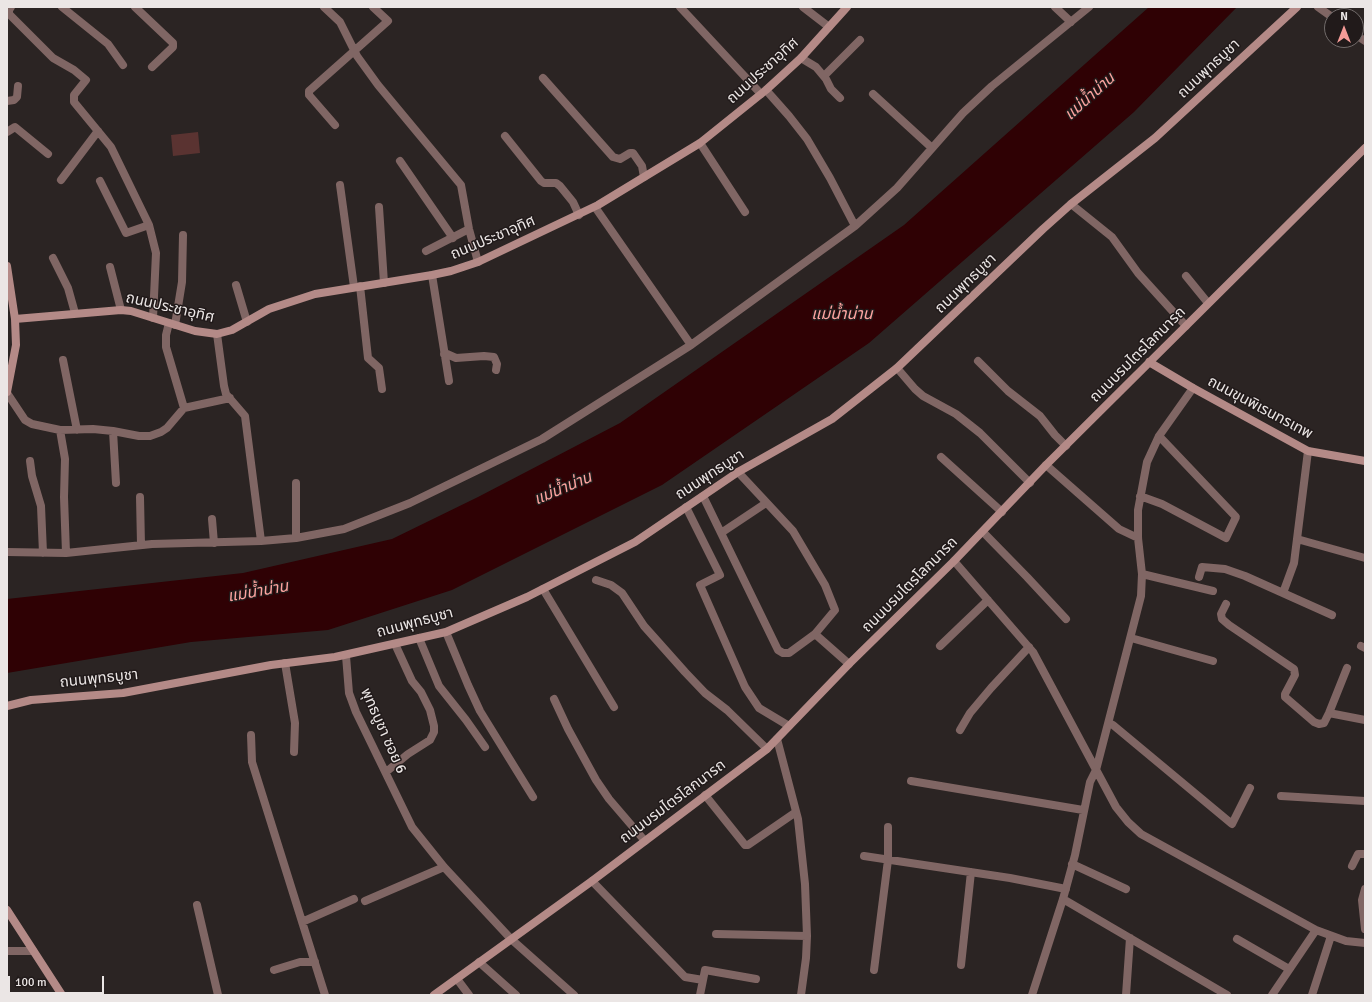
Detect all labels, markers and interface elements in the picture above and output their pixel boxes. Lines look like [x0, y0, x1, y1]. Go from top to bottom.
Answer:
north arrow [1324, 8, 1364, 48]
text: N [1340, 10, 1348, 23]
street label: ถนนประชาอุทิศ [723, 34, 803, 108]
street label: ถนนพุทธบูชา [1174, 36, 1244, 102]
water label: แม่น้ำน่าน [1061, 69, 1119, 125]
street label: ถนนประชาอุทิศ [448, 212, 538, 264]
street label: ถนนพุทธบูชา [931, 250, 1001, 318]
street label: ถนนประชาอุทิศ [124, 289, 216, 327]
street label: ถนนบรมไตรโลกนารถ [1086, 303, 1190, 407]
water label: แม่น้ำน่าน [811, 305, 873, 325]
street label: ถนนขุนพิเรนทรเทพ [1204, 373, 1316, 443]
street label: ถนนพุทธบูชา [672, 446, 748, 504]
water label: แม่น้ำน่าน [531, 468, 595, 510]
street label: ถนนบรมไตรโลกนารถ [858, 533, 962, 637]
water label: แม่น้ำน่าน [226, 577, 290, 607]
street label: ถนนพุทธบูชา [375, 604, 455, 642]
street label: ถนนพุทธบูชา [59, 666, 139, 692]
street label: พุทธบูชา ซอย 6 [356, 685, 410, 777]
street label: ถนนบรมไตรโลกนารถ [616, 756, 730, 848]
scale bar [10, 968, 106, 994]
text: 100 m [15, 975, 47, 990]

